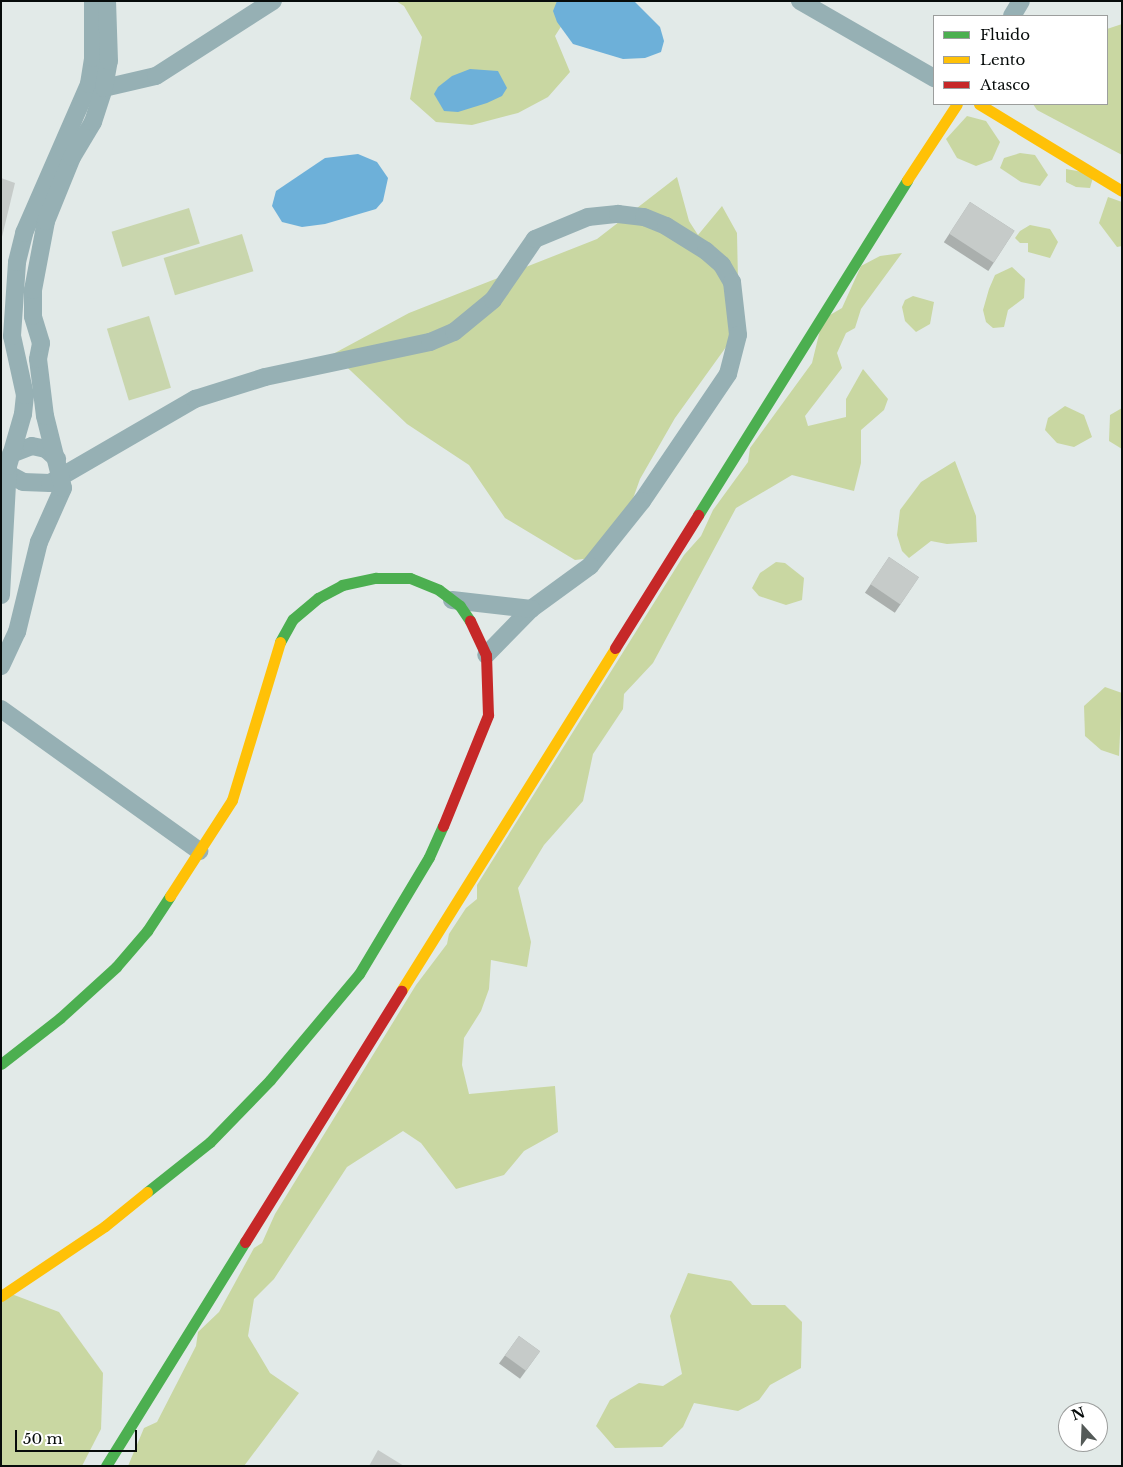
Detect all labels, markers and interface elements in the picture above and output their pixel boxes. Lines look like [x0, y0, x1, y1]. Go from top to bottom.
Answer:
legend [933, 15, 1108, 105]
text: Fluido [980, 25, 1030, 44]
text: Lento [980, 50, 1025, 69]
text: Atasco [980, 75, 1030, 94]
north arrow [1058, 1402, 1108, 1452]
text: N [1069, 1403, 1087, 1425]
scale bar [18, 1420, 140, 1452]
text: 50 m [23, 1429, 63, 1448]

